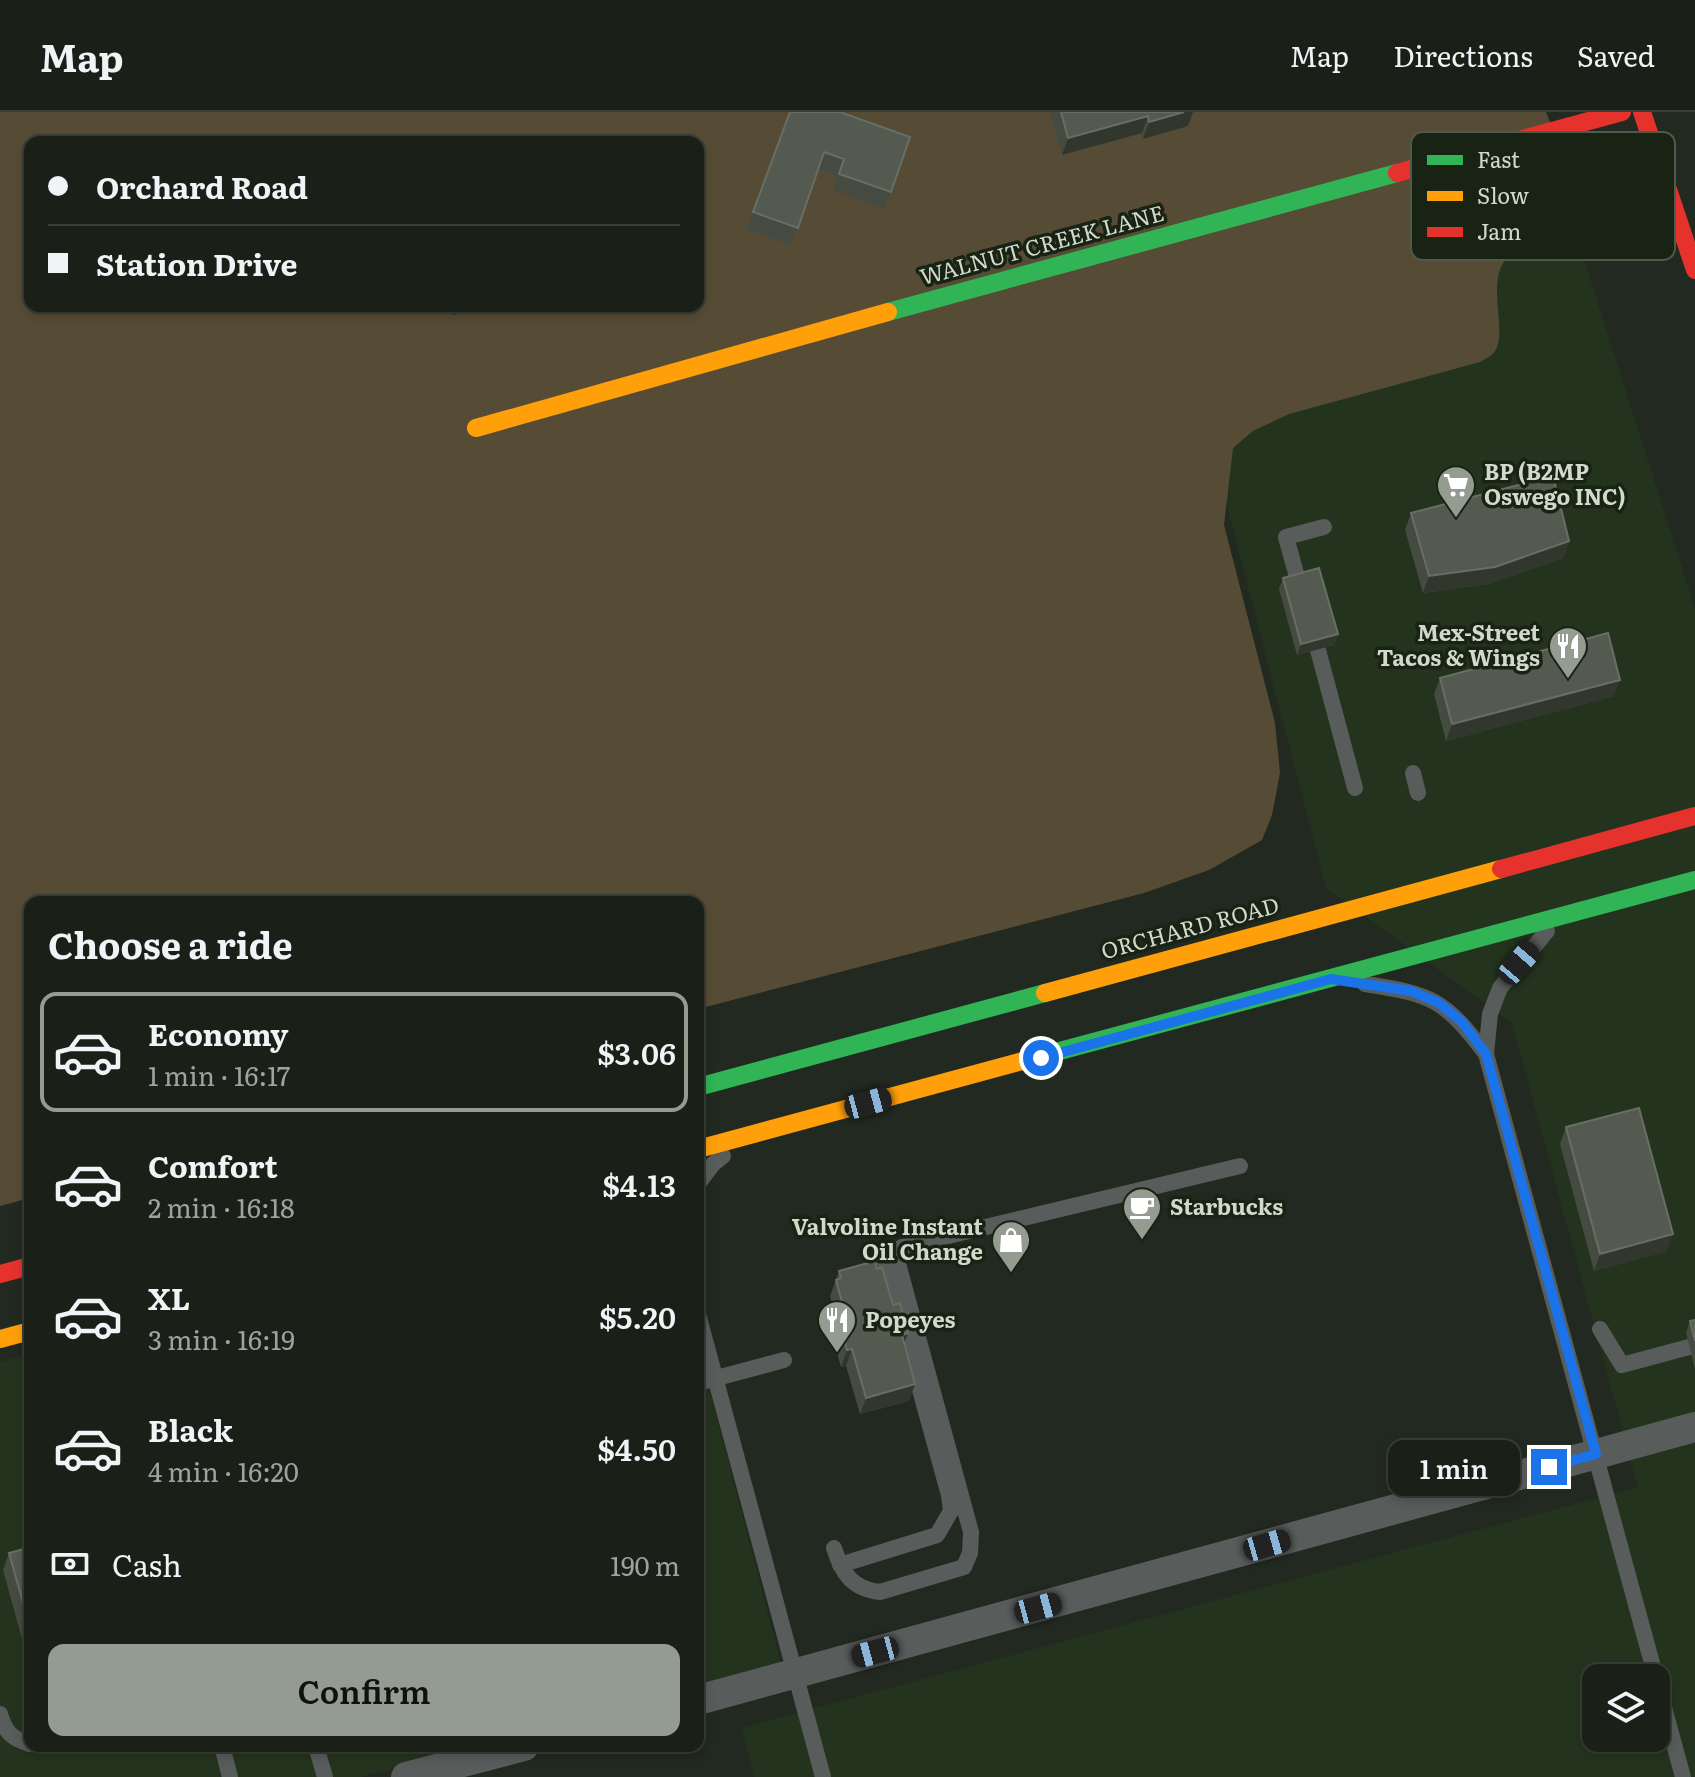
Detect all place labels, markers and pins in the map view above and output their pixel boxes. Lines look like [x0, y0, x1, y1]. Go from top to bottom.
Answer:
place label: BP (B2MP Oswego INC) [1484, 454, 1626, 512]
supermarket icon: BP (B2MP Oswego INC) [1435, 464, 1477, 519]
place label: Mex-Street Tacos & Wings [1377, 615, 1540, 673]
restaurant icon: Mex-Street Tacos & Wings [1547, 625, 1589, 680]
cafe icon: Starbucks [1121, 1186, 1163, 1241]
place label: Starbucks [1170, 1189, 1283, 1222]
place label: Valvoline Instant Oil Change [792, 1209, 983, 1267]
shop icon: Valvoline Instant Oil Change [990, 1219, 1032, 1274]
restaurant icon: Popeyes [816, 1299, 858, 1354]
place label: Popeyes [865, 1302, 955, 1335]

